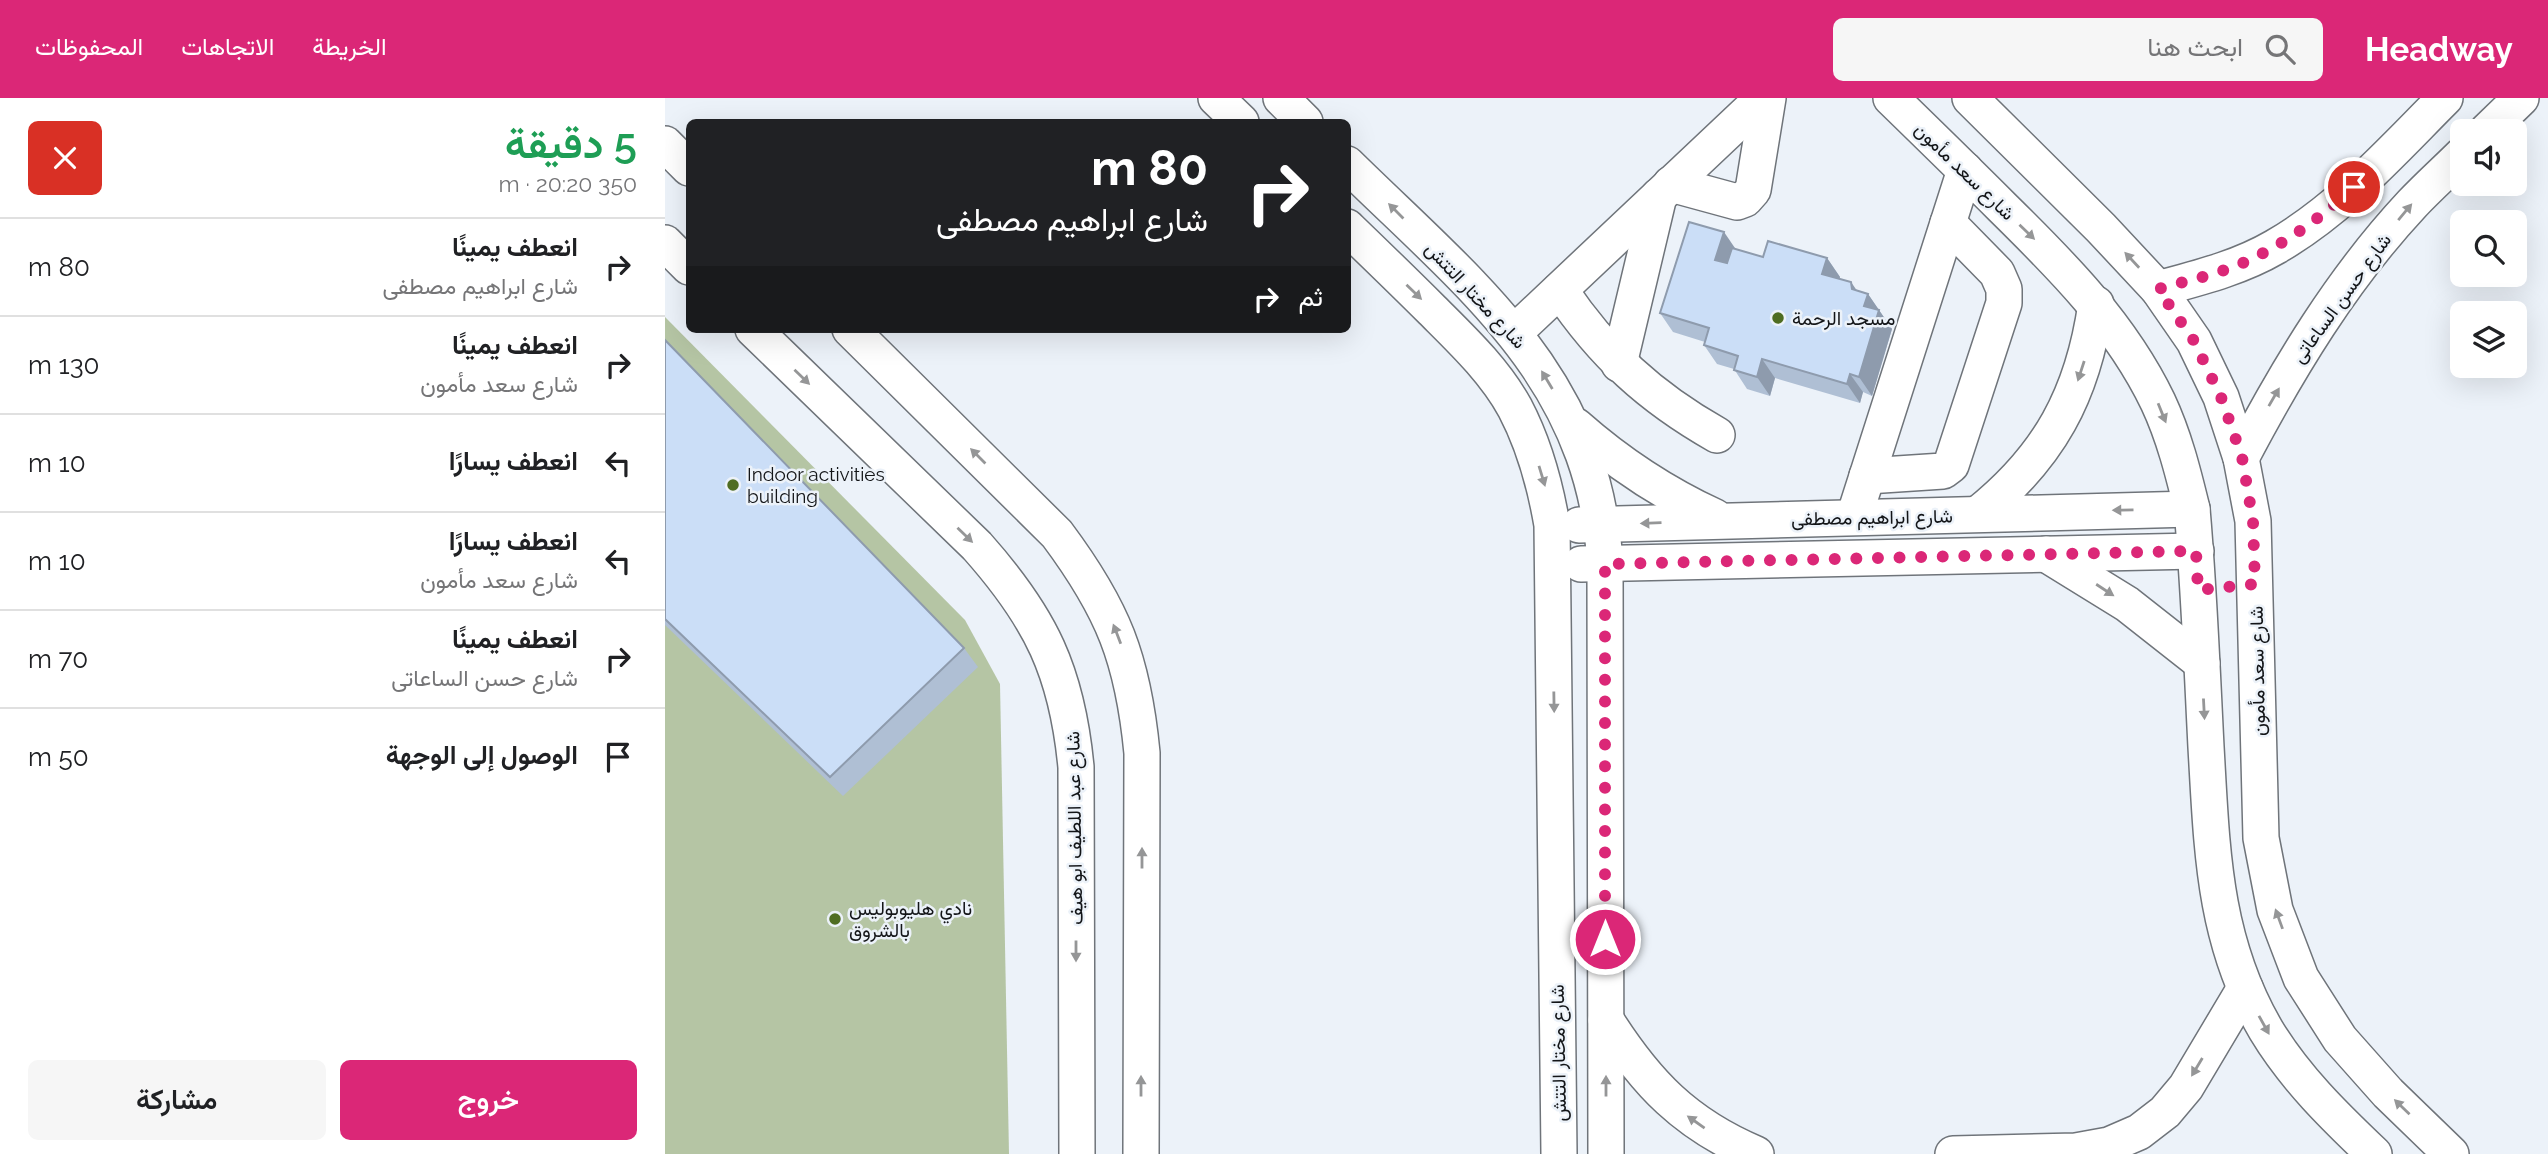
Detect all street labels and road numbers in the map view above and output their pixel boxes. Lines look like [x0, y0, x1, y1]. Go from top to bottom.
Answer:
street label: شارع سعد مأمون [1909, 118, 2020, 226]
street label: شارع حسن الساعاتى [2287, 229, 2397, 368]
street label: شارع مختار التتش [1420, 237, 1531, 354]
street label: شارع ابراهيم مصطفى [1791, 505, 1953, 531]
street label: شارع سعد مأمون [2245, 606, 2271, 736]
street label: شارع عبد اللطيف ابو هيف [1061, 731, 1089, 925]
street label: شارع مختار التتش [1546, 984, 1572, 1122]

